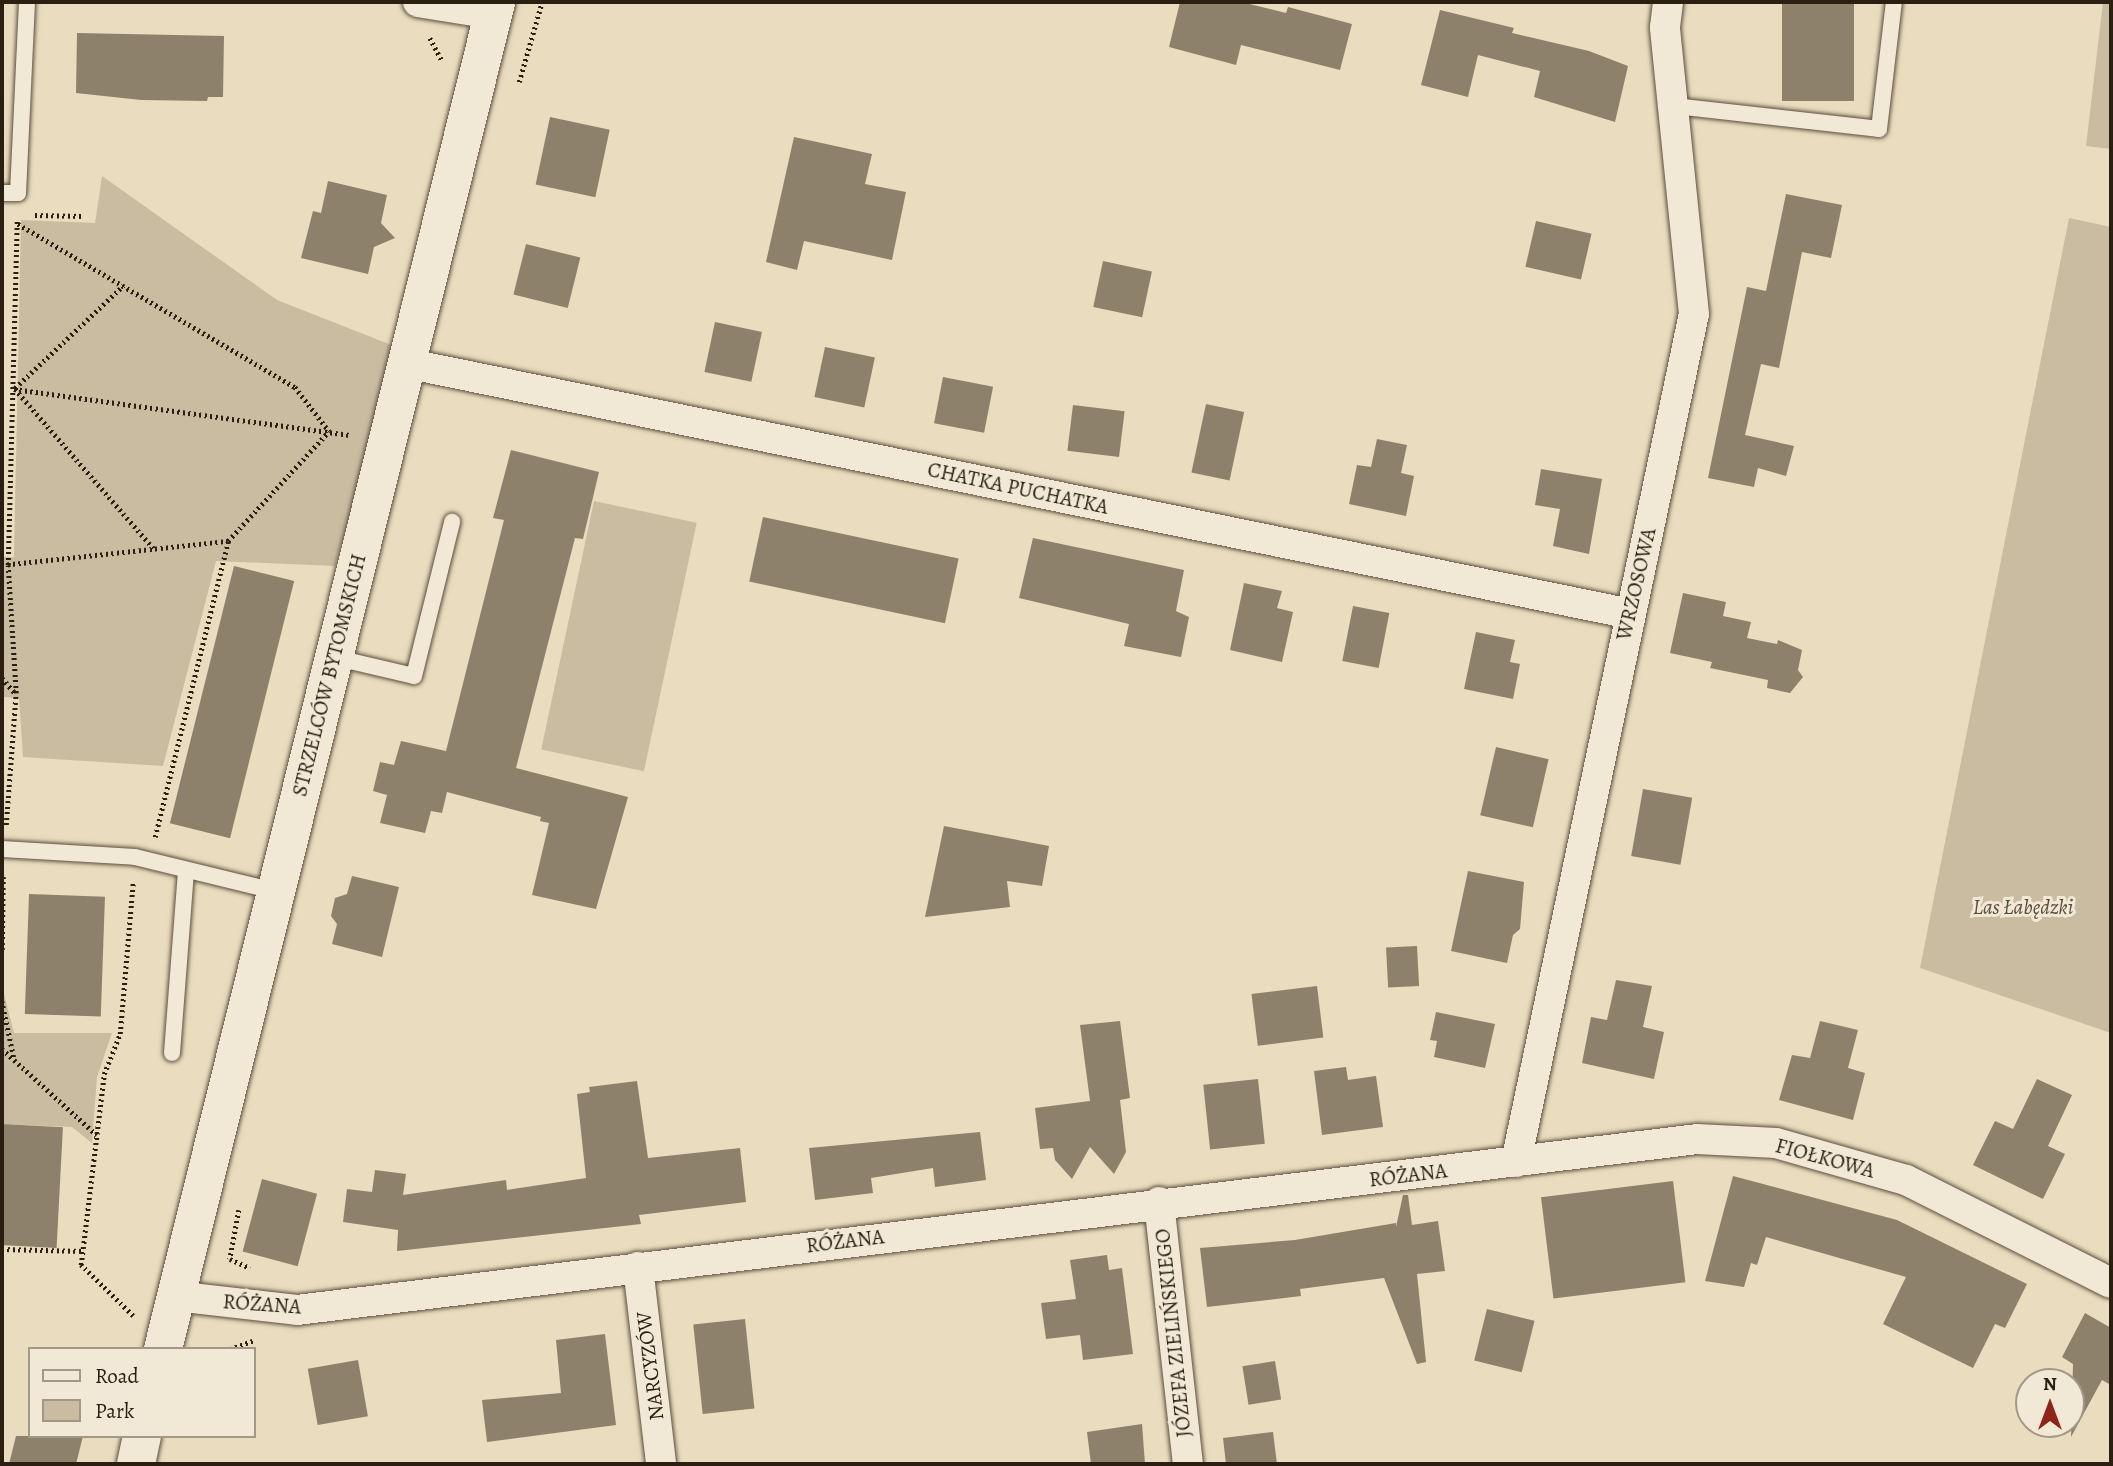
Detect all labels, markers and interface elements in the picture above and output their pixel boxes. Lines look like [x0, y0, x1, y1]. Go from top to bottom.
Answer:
street label: CHATKA PUCHATKA [925, 457, 1111, 519]
street label: WRZOSOWA [1611, 525, 1661, 643]
street label: STRZELCÓW BYTOMSKICH [287, 551, 371, 799]
park label: Las Łabędzki [1973, 894, 2073, 920]
street label: FIOŁKOWA [1773, 1133, 1877, 1183]
street label: RÓŻANA [1368, 1158, 1448, 1192]
street label: RÓŻANA [805, 1224, 885, 1258]
street label: JÓZEFA ZIELIŃSKIEGO [1150, 1227, 1196, 1439]
street label: RÓŻANA [222, 1289, 302, 1319]
street label: NARCYZÓW [631, 1310, 669, 1422]
legend [28, 1347, 256, 1438]
text: Road [95, 1362, 139, 1390]
north arrow [2015, 1368, 2085, 1438]
text: N [2043, 1371, 2057, 1397]
text: Park [95, 1397, 134, 1425]

